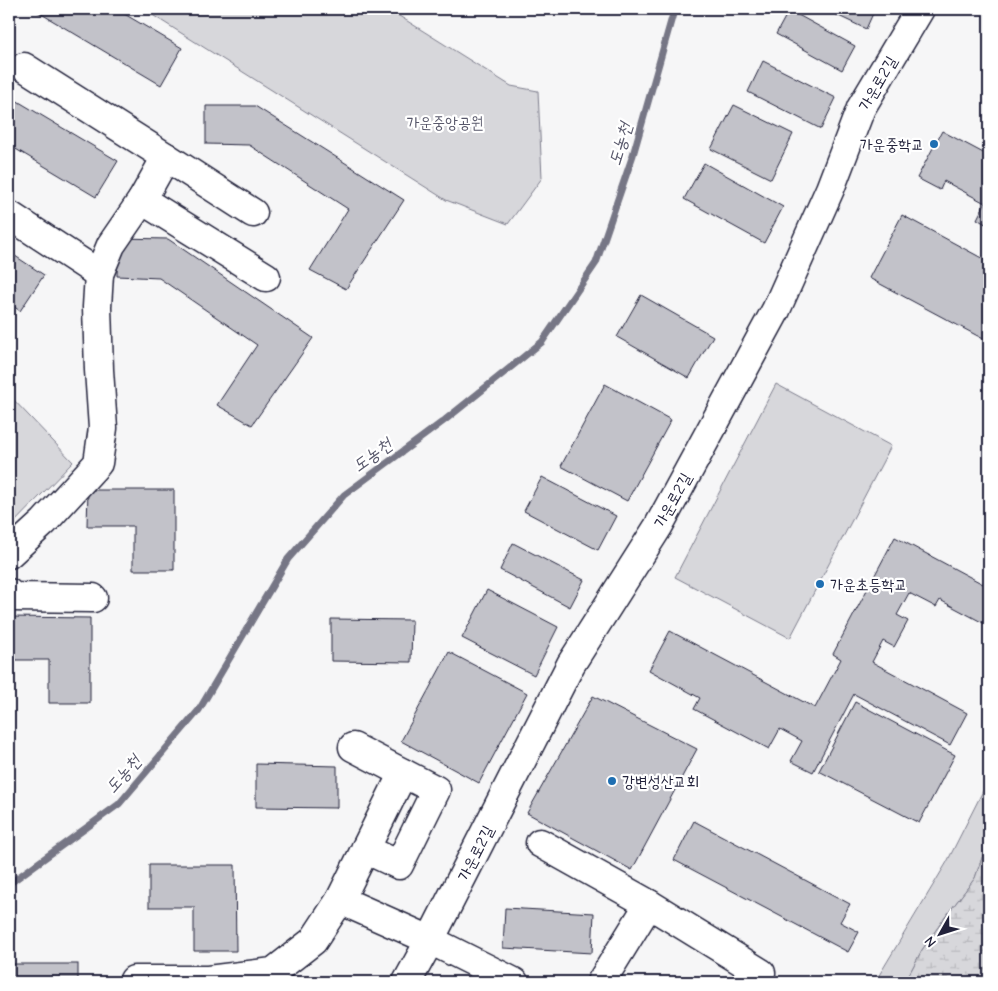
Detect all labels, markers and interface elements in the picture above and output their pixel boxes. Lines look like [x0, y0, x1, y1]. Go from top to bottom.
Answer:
street label: 가운로2길 [855, 53, 901, 114]
park label: 가운중앙공원 [406, 114, 484, 132]
water label: 도농천 [604, 119, 637, 168]
place label: 가운중학교 [860, 136, 924, 154]
marker: 가운중학교 [928, 138, 940, 150]
water label: 도농천 [349, 433, 397, 477]
street label: 가운로2길 [650, 470, 695, 531]
place label: 가운초등학교 [830, 576, 907, 594]
marker: 가운초등학교 [814, 578, 826, 590]
water label: 도농천 [101, 750, 147, 798]
place label: 강변성산교회 [622, 773, 699, 791]
marker: 강변성산교회 [606, 775, 618, 787]
street label: 가운로2길 [454, 823, 498, 884]
north arrow [916, 908, 966, 958]
text: N [921, 933, 940, 951]

